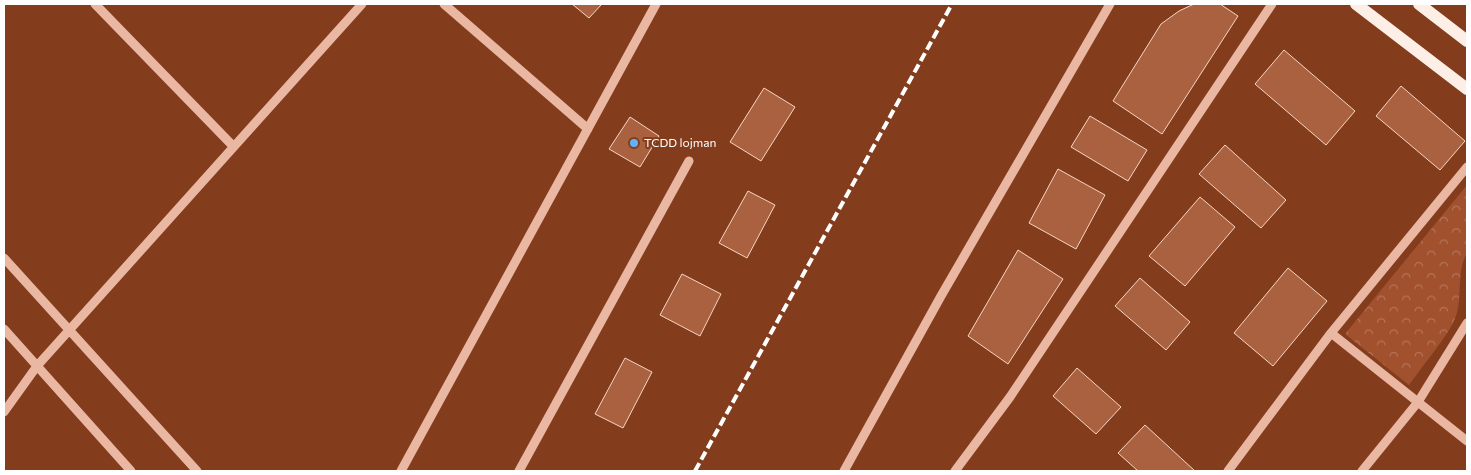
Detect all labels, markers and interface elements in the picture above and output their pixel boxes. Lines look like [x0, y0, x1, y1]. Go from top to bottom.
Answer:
place label: TCDD lojman [644, 135, 716, 149]
marker: TCDD lojman [628, 137, 640, 149]

